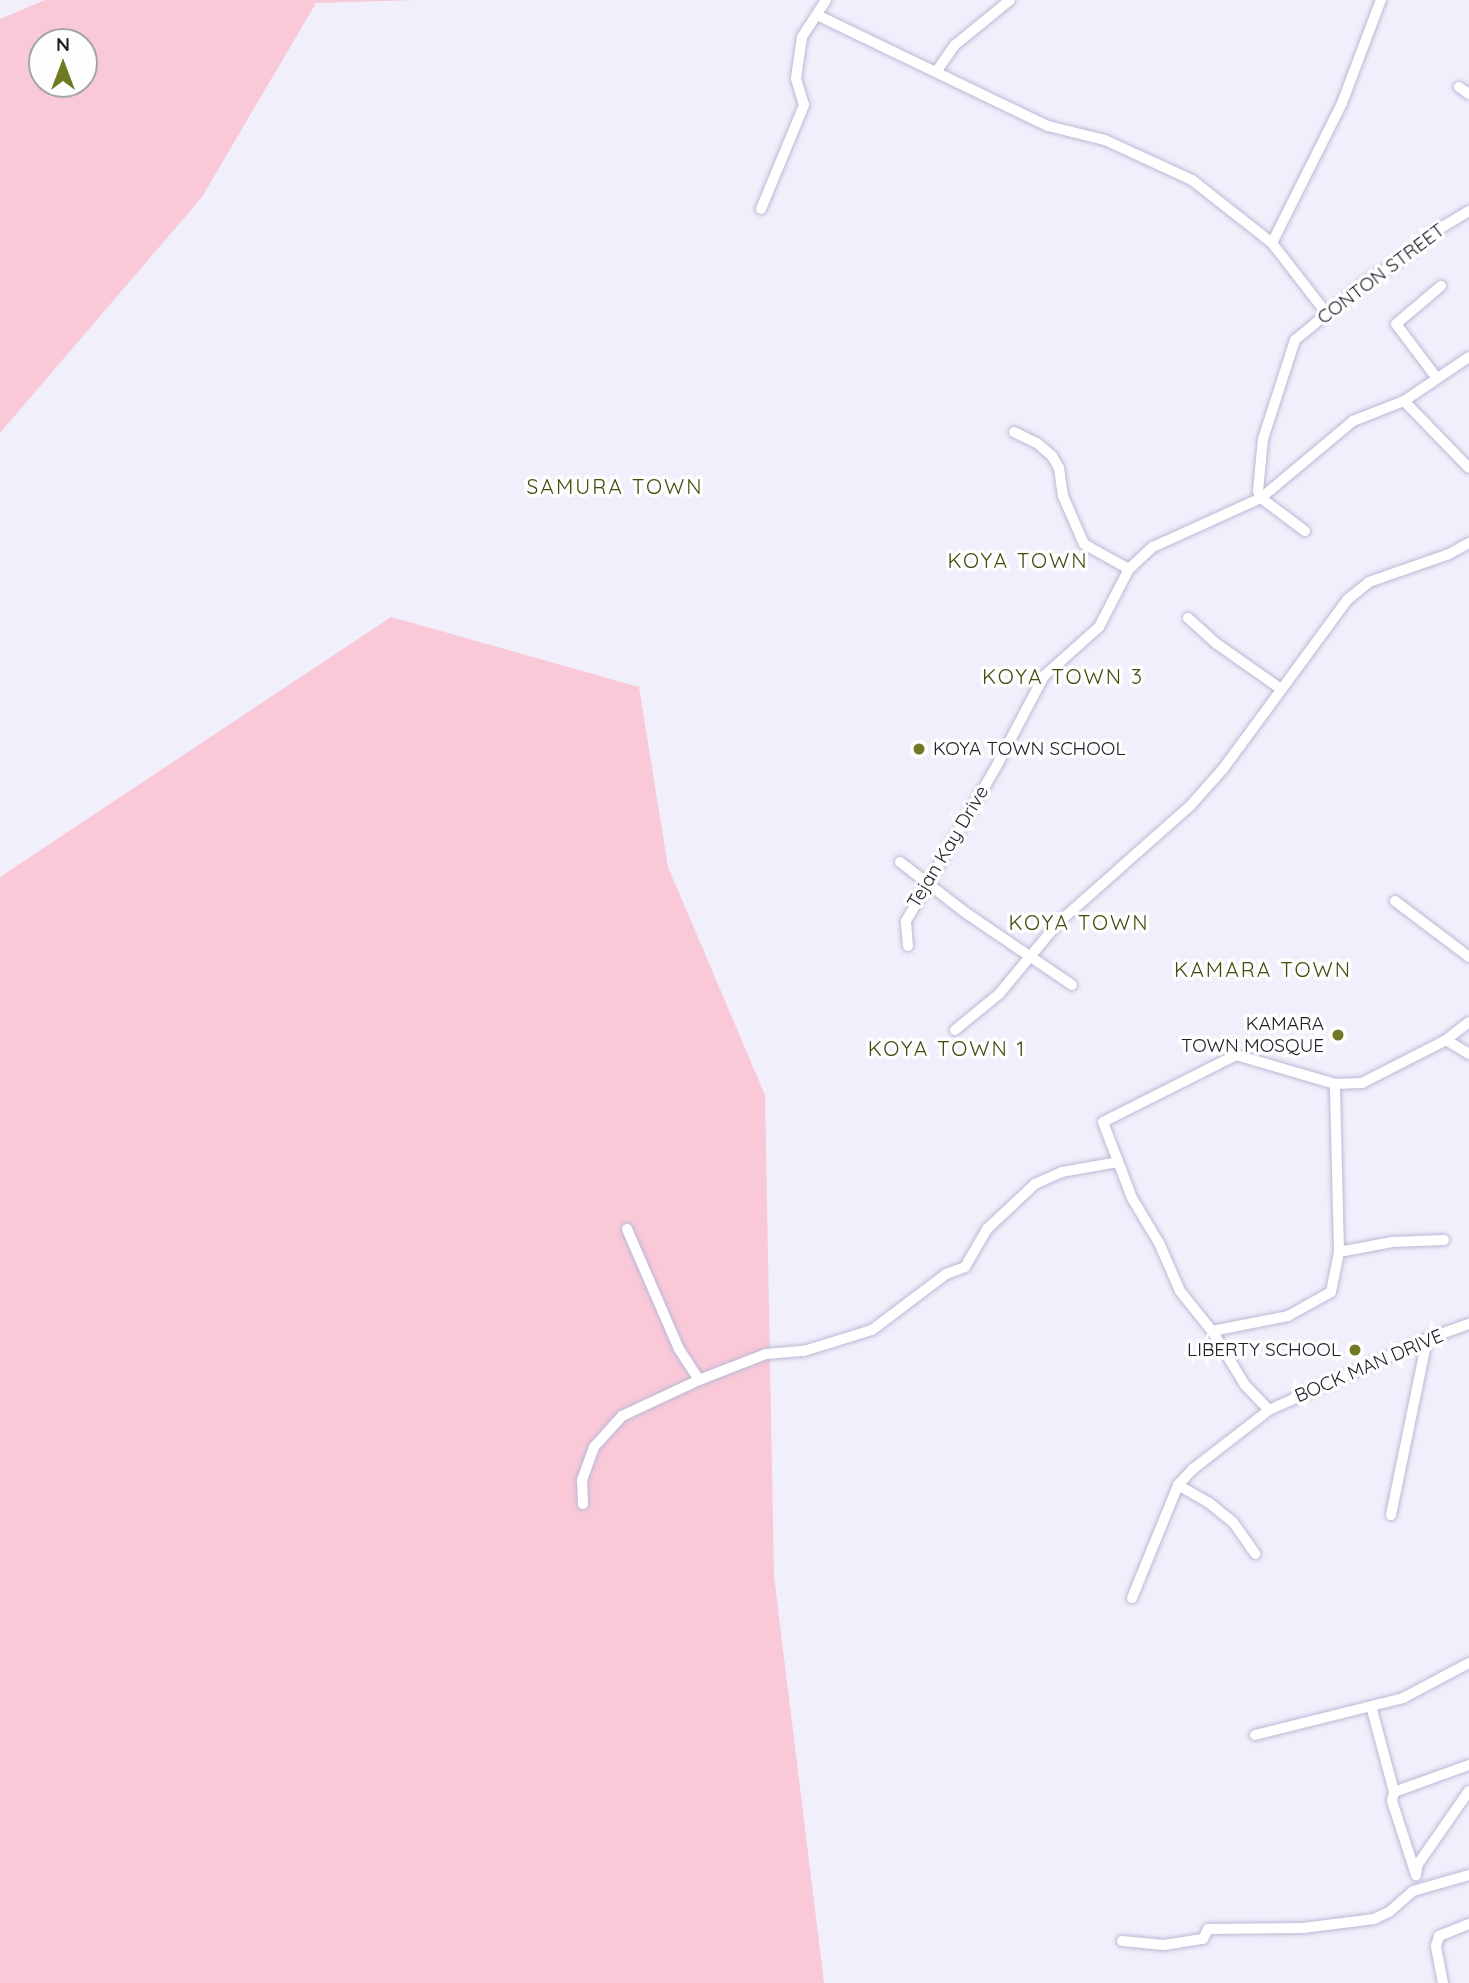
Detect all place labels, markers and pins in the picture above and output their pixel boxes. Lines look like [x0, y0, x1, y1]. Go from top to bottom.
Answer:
place label: KOYA TOWN SCHOOL [933, 738, 1126, 760]
marker: KOYA TOWN SCHOOL [911, 741, 927, 757]
place label: KAMARA TOWN MOSQUE [1181, 1013, 1324, 1057]
marker: KAMARA TOWN MOSQUE [1330, 1027, 1346, 1043]
place label: LIBERTY SCHOOL [1187, 1339, 1341, 1361]
marker: LIBERTY SCHOOL [1347, 1342, 1363, 1358]

